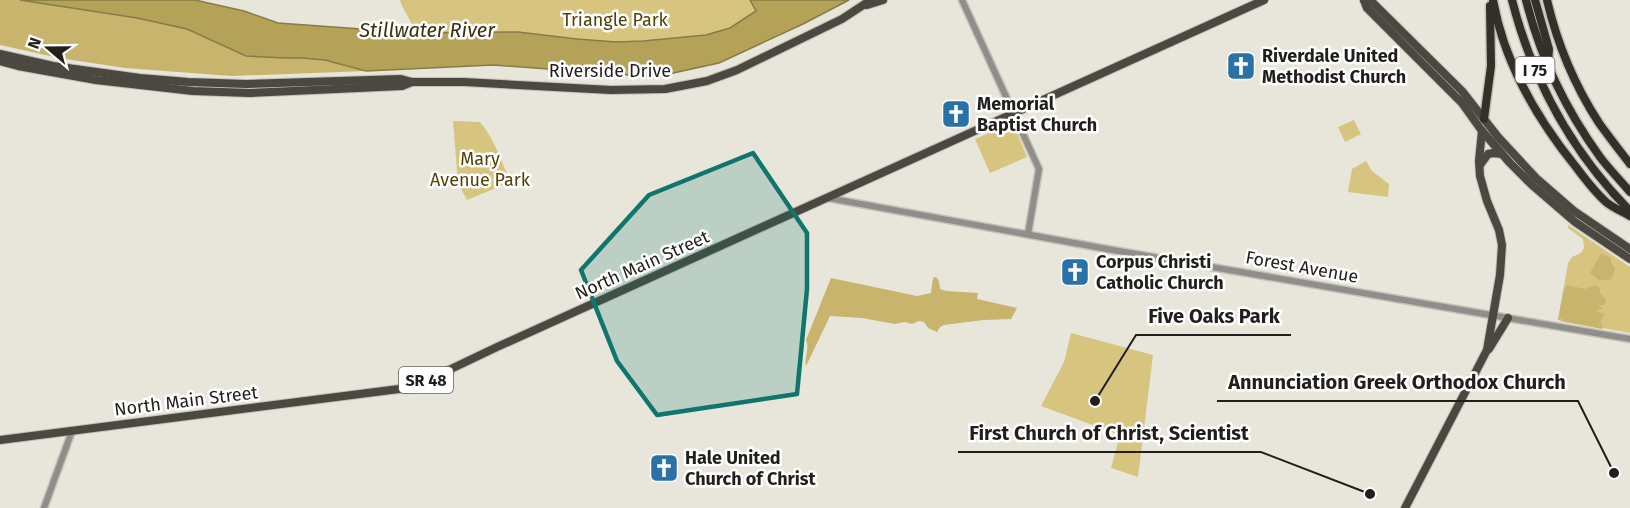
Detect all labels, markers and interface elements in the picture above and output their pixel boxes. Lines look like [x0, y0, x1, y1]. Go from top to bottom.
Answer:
park label: Triangle Park [562, 9, 669, 31]
north arrow [18, 18, 78, 78]
water label: Stillwater River [358, 18, 496, 42]
text: N [24, 35, 45, 51]
place label: Riverdale United Methodist Church [1262, 45, 1406, 88]
church icon: Riverdale United Methodist Church [1225, 50, 1257, 82]
road number: I 75 [1516, 57, 1555, 83]
street label: Riverside Drive [549, 60, 671, 82]
place label: Memorial Baptist Church [977, 93, 1097, 136]
church icon: Memorial Baptist Church [940, 98, 972, 130]
park label: Mary Avenue Park [430, 148, 531, 191]
street label: North Main Street [571, 225, 713, 304]
street label: Forest Avenue [1244, 246, 1360, 288]
place label: Corpus Christi Catholic Church [1096, 251, 1224, 294]
church icon: Corpus Christi Catholic Church [1059, 256, 1091, 288]
callout: Five Oaks Park [1136, 297, 1291, 335]
text: Five Oaks Park [1148, 304, 1281, 328]
callout: Annunciation Greek Orthodox Church [1217, 363, 1578, 401]
road number: SR 48 [399, 367, 453, 393]
text: Annunciation Greek Orthodox Church [1227, 370, 1566, 394]
street label: North Main Street [113, 381, 260, 421]
callout: First Church of Christ, Scientist [958, 414, 1261, 452]
text: First Church of Christ, Scientist [969, 421, 1249, 445]
place label: Hale United Church of Christ [685, 447, 817, 490]
church icon: Hale United Church of Christ [648, 452, 680, 484]

